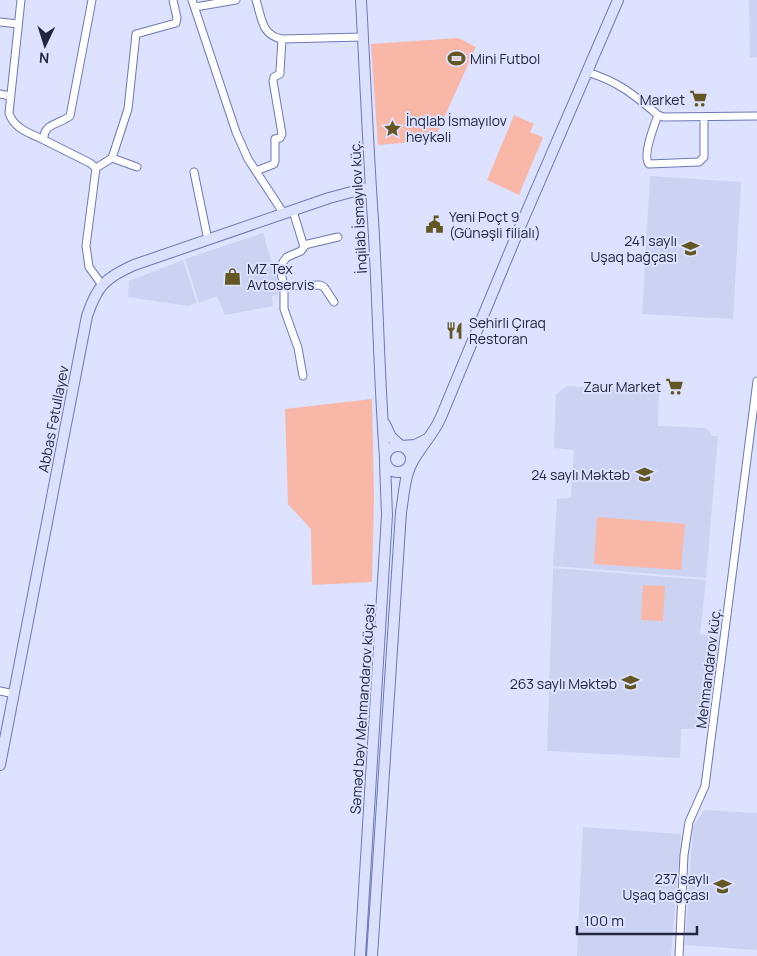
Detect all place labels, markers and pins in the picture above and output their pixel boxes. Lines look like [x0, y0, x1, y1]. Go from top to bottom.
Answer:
sports icon: Mini Futbol [446, 48, 466, 68]
place label: Mini Futbol [470, 49, 540, 68]
supermarket icon: Market [689, 89, 709, 109]
place label: Market [640, 90, 685, 109]
place label: İnqlab İsmayılov heykəli [406, 111, 507, 146]
place icon: İnqlab İsmayılov heykəli [382, 118, 402, 138]
place label: Yeni Poçt 9 (Günəşli filialı) [449, 207, 541, 242]
public building icon: Yeni Poçt 9 (Günəşli filialı) [425, 214, 445, 234]
place label: 241 saylı Uşaq bağçası [590, 231, 677, 266]
school or university icon: 241 saylı Uşaq bağçası [681, 238, 701, 258]
place label: MZ Tex Avtoservis [247, 259, 314, 294]
shop icon: MZ Tex Avtoservis [223, 266, 243, 286]
place label: Sehirli Çıraq Restoran [469, 313, 546, 348]
restaurant icon: Sehirli Çıraq Restoran [445, 320, 465, 340]
supermarket icon: Zaur Market [665, 376, 685, 396]
place label: Zaur Market [583, 377, 661, 396]
school or university icon: 24 saylı Məktəb [634, 464, 654, 484]
place label: 24 saylı Məktəb [531, 465, 630, 484]
school or university icon: 263 saylı Məktəb [621, 673, 641, 693]
place label: 263 saylı Məktəb [510, 674, 617, 693]
place label: 237 saylı Uşaq bağçası [622, 869, 709, 904]
school or university icon: 237 saylı Uşaq bağçası [713, 876, 733, 896]

